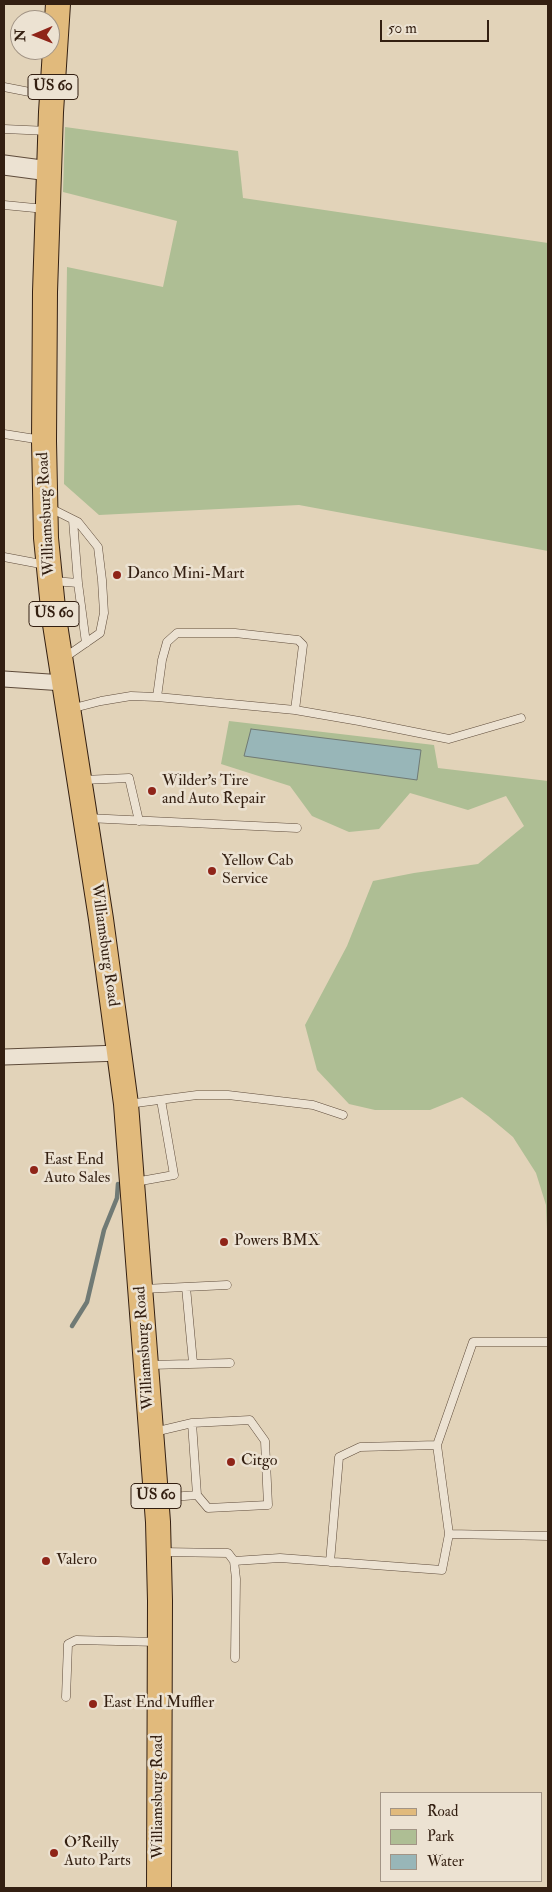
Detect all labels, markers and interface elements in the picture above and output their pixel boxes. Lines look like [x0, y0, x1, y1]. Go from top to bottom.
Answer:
north arrow [10, 10, 60, 60]
scale bar [382, 10, 491, 42]
text: 50 m [388, 19, 417, 38]
text: N [12, 29, 29, 42]
road number: US 60 [28, 74, 78, 100]
street label: Williamsburg Road [34, 452, 60, 576]
place label: Danco Mini-Mart [127, 565, 244, 585]
marker: Danco Mini-Mart [111, 569, 123, 581]
road number: US 60 [29, 602, 79, 626]
place label: Wilder's Tire and Auto Repair [162, 772, 265, 810]
marker: Wilder's Tire and Auto Repair [146, 785, 158, 797]
place label: Yellow Cab Service [222, 852, 293, 890]
marker: Yellow Cab Service [206, 865, 218, 877]
street label: Williamsburg Road [86, 882, 122, 1008]
place label: East End Auto Sales [44, 1151, 110, 1189]
marker: East End Auto Sales [28, 1164, 40, 1176]
place label: Powers BMX [234, 1232, 320, 1252]
marker: Powers BMX [218, 1236, 230, 1248]
street label: Williamsburg Road [131, 1285, 159, 1411]
place label: Citgo [241, 1452, 278, 1472]
marker: Citgo [225, 1456, 237, 1468]
road number: US 60 [131, 1484, 181, 1508]
place label: Valero [56, 1551, 97, 1571]
marker: Valero [40, 1555, 52, 1567]
place label: East End Muffler [103, 1694, 214, 1714]
marker: East End Muffler [87, 1698, 99, 1710]
street label: Williamsburg Road [149, 1735, 169, 1859]
legend [380, 1792, 542, 1882]
text: Road [427, 1802, 458, 1821]
text: Park [427, 1827, 454, 1846]
place label: O'Reilly Auto Parts [64, 1834, 131, 1872]
marker: O'Reilly Auto Parts [48, 1847, 60, 1859]
text: Water [427, 1852, 464, 1871]

